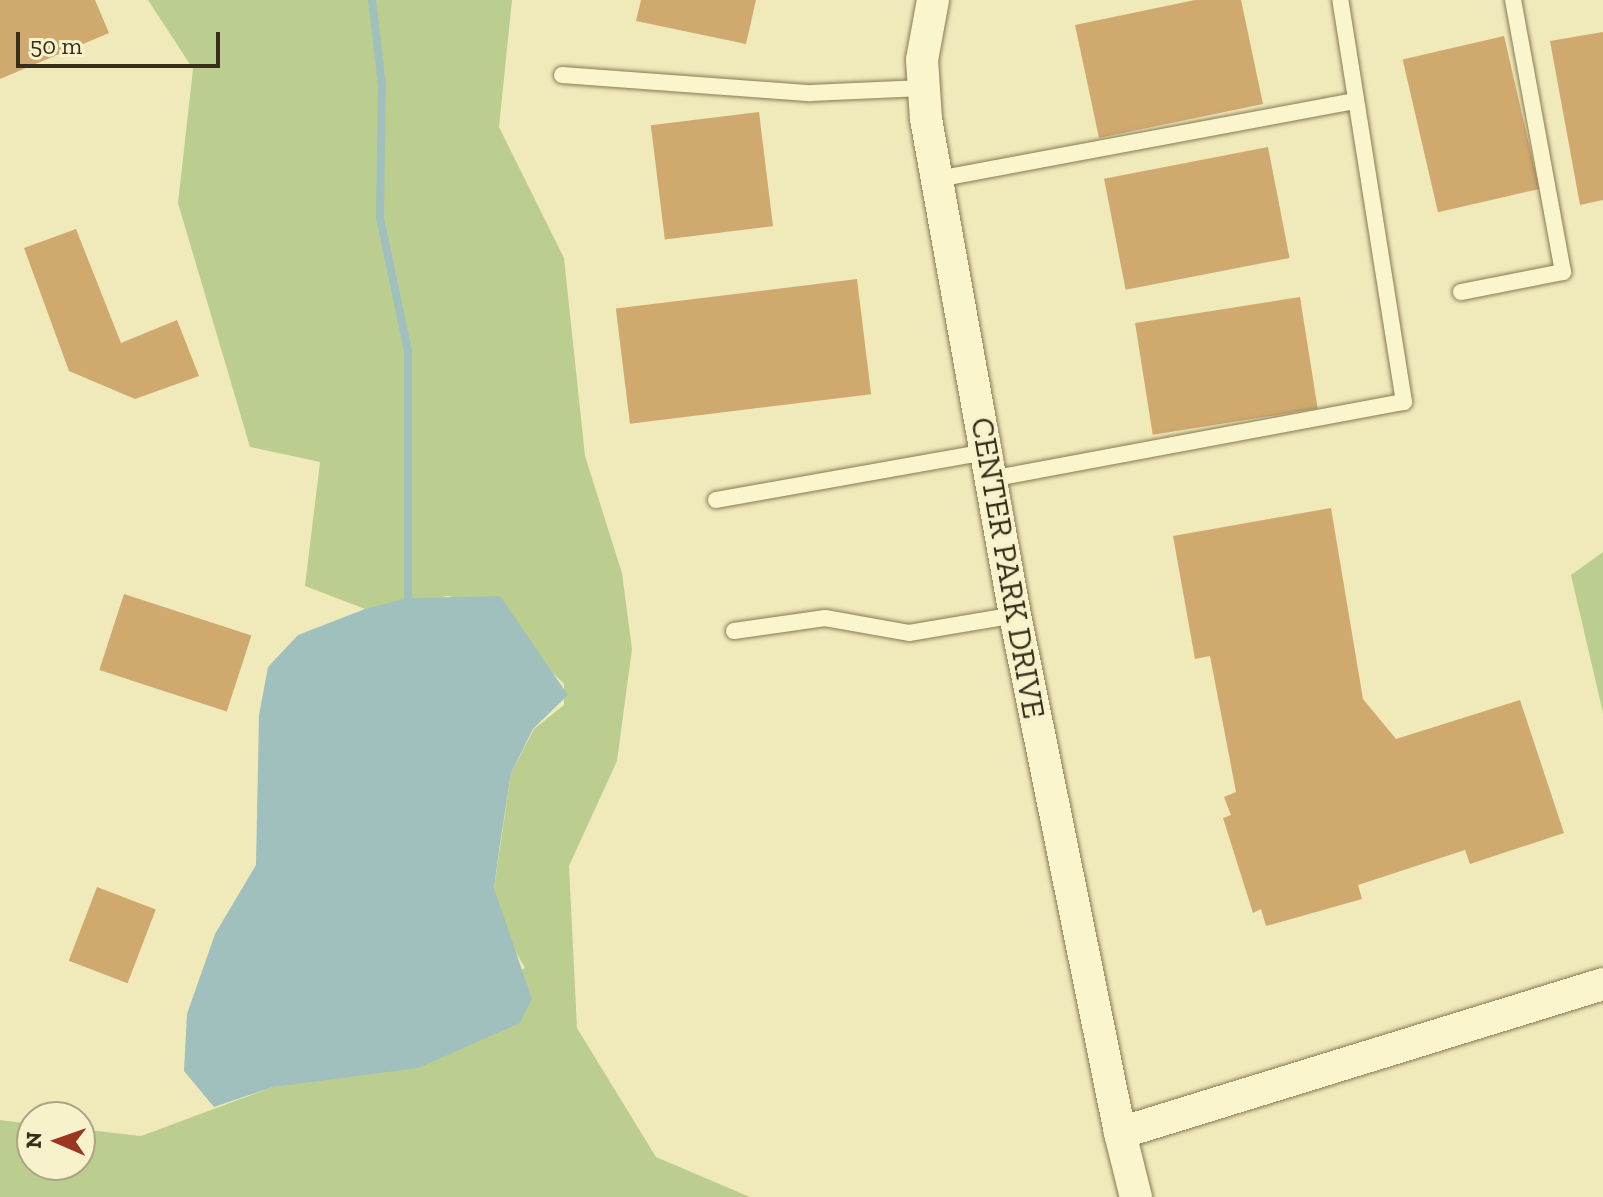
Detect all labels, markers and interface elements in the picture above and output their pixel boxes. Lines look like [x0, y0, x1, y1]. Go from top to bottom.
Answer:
scale bar [20, 16, 224, 66]
text: 50 m [30, 31, 82, 60]
street label: CENTER PARK DRIVE [963, 414, 1053, 722]
north arrow [16, 1101, 96, 1181]
text: N [20, 1131, 47, 1149]

